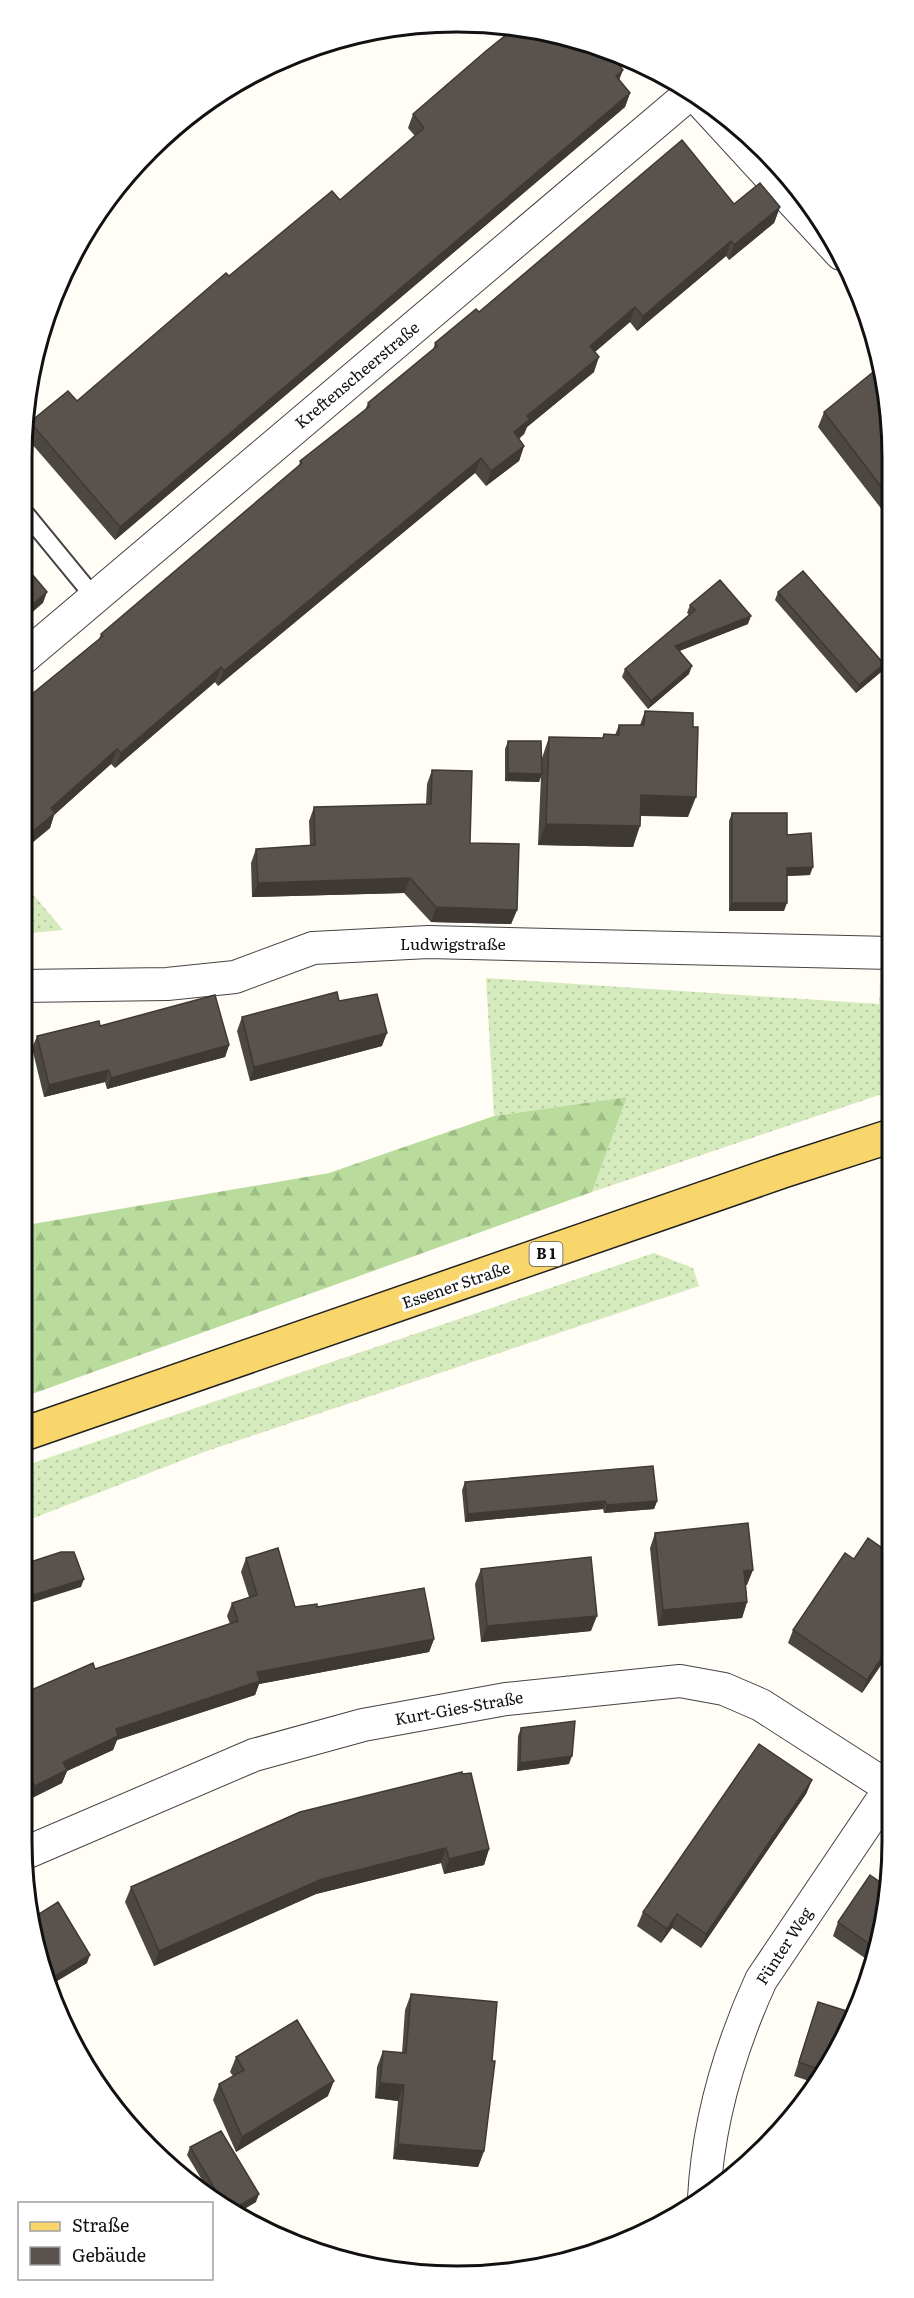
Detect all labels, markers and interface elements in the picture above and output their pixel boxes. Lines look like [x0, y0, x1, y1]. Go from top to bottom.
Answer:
street label: Kreftenscheerstraße [289, 315, 424, 434]
street label: Ludwigstraße [400, 931, 506, 955]
road number: B 1 [530, 1242, 562, 1266]
street label: Essener Straße [398, 1254, 513, 1314]
street label: Kurt-Gies-Straße [393, 1684, 525, 1730]
street label: Fünter Weg [749, 1902, 817, 1989]
legend [18, 2202, 213, 2280]
text: Straße [72, 2211, 129, 2238]
text: Gebäude [72, 2241, 146, 2268]

